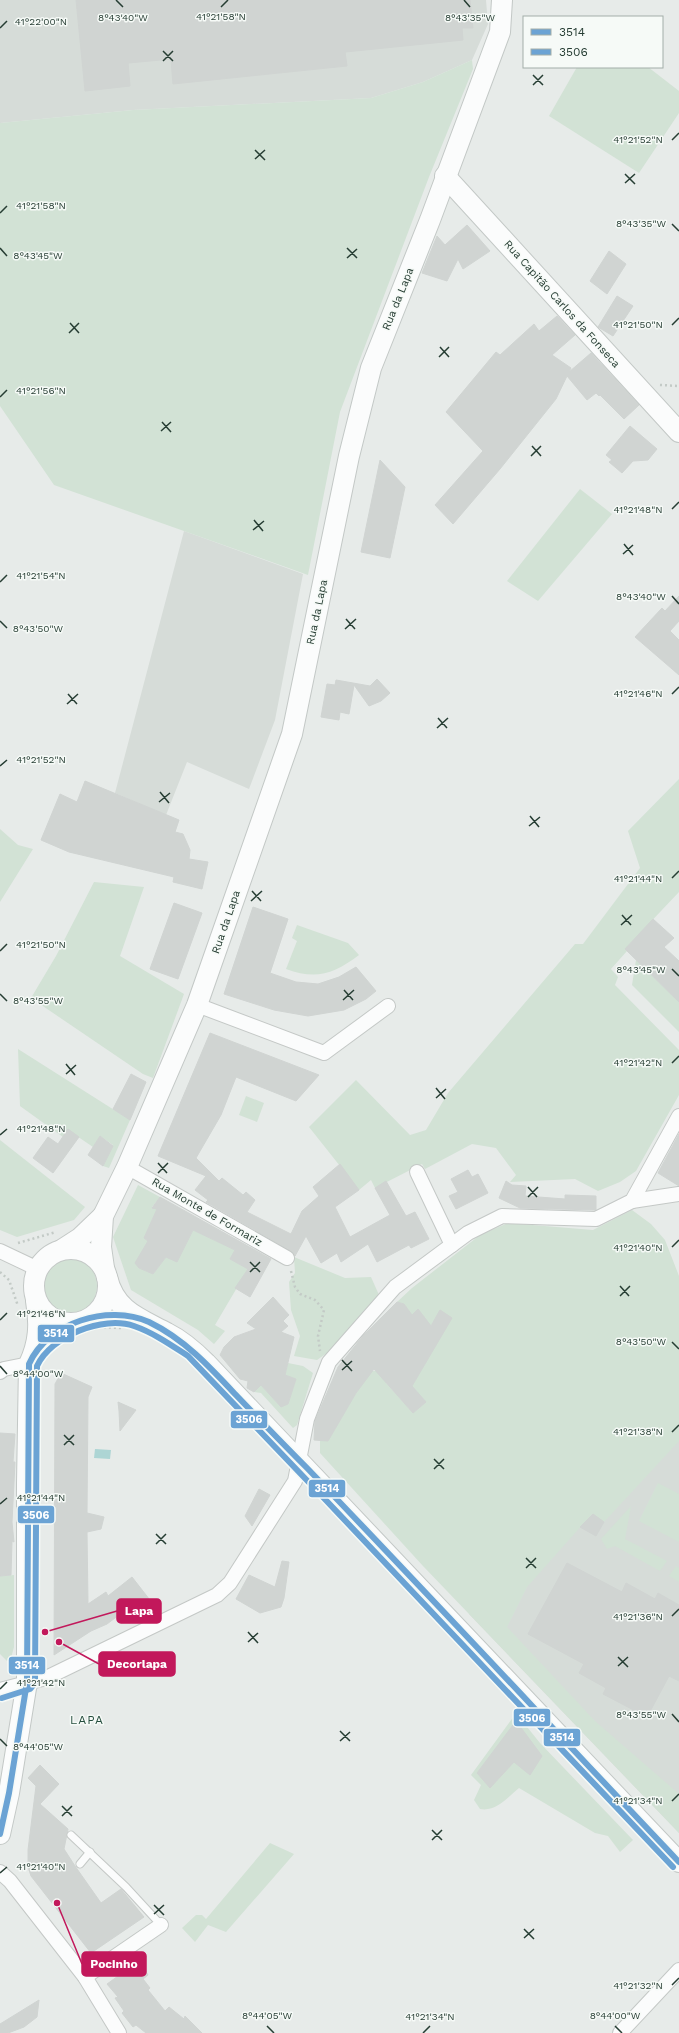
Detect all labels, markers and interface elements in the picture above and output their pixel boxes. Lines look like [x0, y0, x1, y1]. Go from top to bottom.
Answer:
text: 41°21'58"N [196, 11, 246, 22]
text: 8°43'40"W [98, 12, 148, 23]
text: 8°43'35"W [445, 12, 495, 23]
text: 41°22'00"N [15, 16, 67, 27]
legend [523, 16, 663, 68]
text: 3514 [559, 25, 585, 39]
text: 3506 [559, 45, 588, 59]
text: 41°21'52"N [613, 134, 663, 145]
text: 41°21'58"N [16, 200, 66, 211]
text: 8°43'35"W [616, 218, 666, 229]
street label: Rua Capitão Carlos da Fonseca [501, 238, 623, 370]
text: 8°43'45"W [13, 250, 63, 261]
street label: Rua da Lapa [380, 266, 416, 332]
text: 41°21'50"N [613, 319, 663, 330]
text: 41°21'56"N [16, 385, 66, 396]
text: 41°21'48"N [613, 504, 663, 515]
text: 41°21'54"N [16, 570, 66, 581]
street label: Rua da Lapa [304, 578, 330, 646]
text: 8°43'40"W [616, 591, 666, 602]
text: 8°43'50"W [13, 623, 64, 634]
text: 41°21'46"N [613, 688, 663, 699]
text: 41°21'52"N [16, 754, 66, 765]
text: 41°21'44"N [614, 873, 662, 884]
street label: Rua da Lapa [209, 889, 243, 955]
text: 41°21'50"N [16, 939, 66, 950]
text: 8°43'45"W [616, 964, 666, 975]
text: 8°43'55"W [13, 995, 63, 1006]
text: 41°21'42"N [614, 1057, 662, 1068]
text: 41°21'48"N [16, 1123, 66, 1134]
street label: Rua Monte de Formariz [150, 1175, 265, 1249]
text: 41°21'40"N [613, 1242, 663, 1253]
text: 41°21'46"N [16, 1308, 66, 1319]
line badge: 3514 [37, 1324, 75, 1343]
text: 3514 [44, 1327, 68, 1340]
text: 8°43'50"W [616, 1336, 667, 1347]
text: 8°44'00"W [13, 1368, 64, 1379]
line badge: 3506 [230, 1410, 268, 1429]
text: 3506 [236, 1413, 263, 1426]
text: 41°21'38"N [613, 1426, 663, 1437]
line badge: 3514 [308, 1479, 346, 1498]
text: 3514 [315, 1482, 339, 1495]
text: 41°21'44"N [17, 1492, 65, 1503]
line badge: 3506 [17, 1505, 55, 1524]
text: 3506 [23, 1509, 50, 1522]
callout: Lapa [117, 1599, 161, 1623]
text: Lapa [125, 1604, 153, 1618]
text: 41°21'36"N [613, 1611, 663, 1622]
callout: Decorlapa [99, 1652, 175, 1676]
line badge: 3514 [8, 1656, 46, 1675]
text: Decorlapa [107, 1657, 167, 1671]
text: 3514 [15, 1659, 39, 1672]
text: 41°21'42"N [17, 1677, 65, 1688]
line badge: 3506 [513, 1708, 551, 1727]
text: 8°43'55"W [616, 1709, 666, 1720]
text: 3506 [519, 1712, 546, 1725]
district label: LAPA [70, 1713, 104, 1727]
line badge: 3514 [543, 1728, 581, 1747]
text: 3514 [550, 1731, 574, 1744]
text: 8°44'05"W [13, 1741, 64, 1752]
text: 41°21'34"N [613, 1795, 663, 1806]
text: 41°21'40"N [16, 1861, 66, 1872]
callout: Pocinho [82, 1952, 146, 1976]
text: Pocinho [90, 1957, 138, 1971]
text: 41°21'32"N [613, 1980, 663, 1991]
text: 8°44'05"W [242, 2010, 293, 2021]
text: 8°44'00"W [590, 2010, 641, 2021]
text: 41°21'34"N [405, 2011, 455, 2022]

